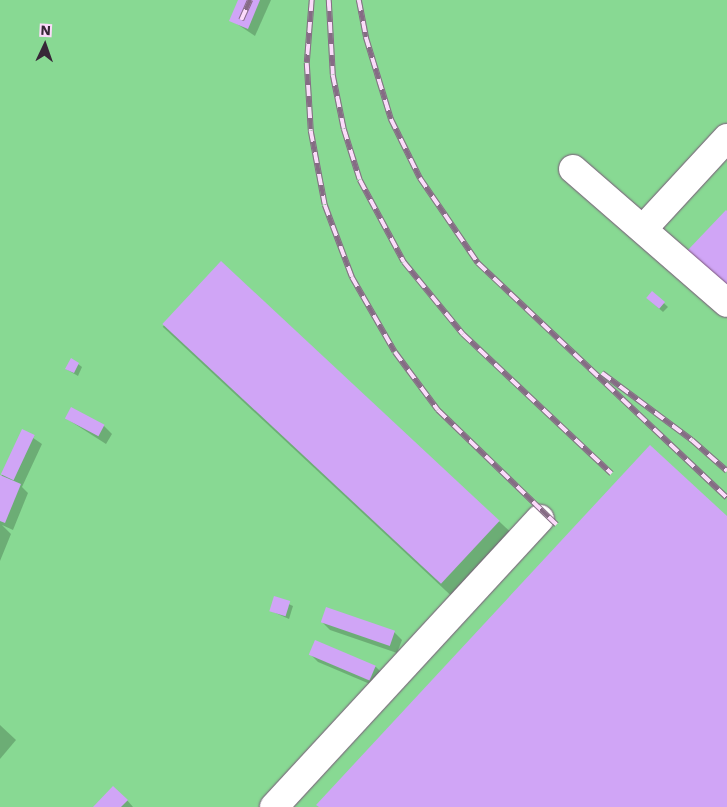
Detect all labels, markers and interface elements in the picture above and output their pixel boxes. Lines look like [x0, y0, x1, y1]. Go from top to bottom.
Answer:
north arrow [20, 20, 70, 70]
text: N [40, 22, 51, 38]

